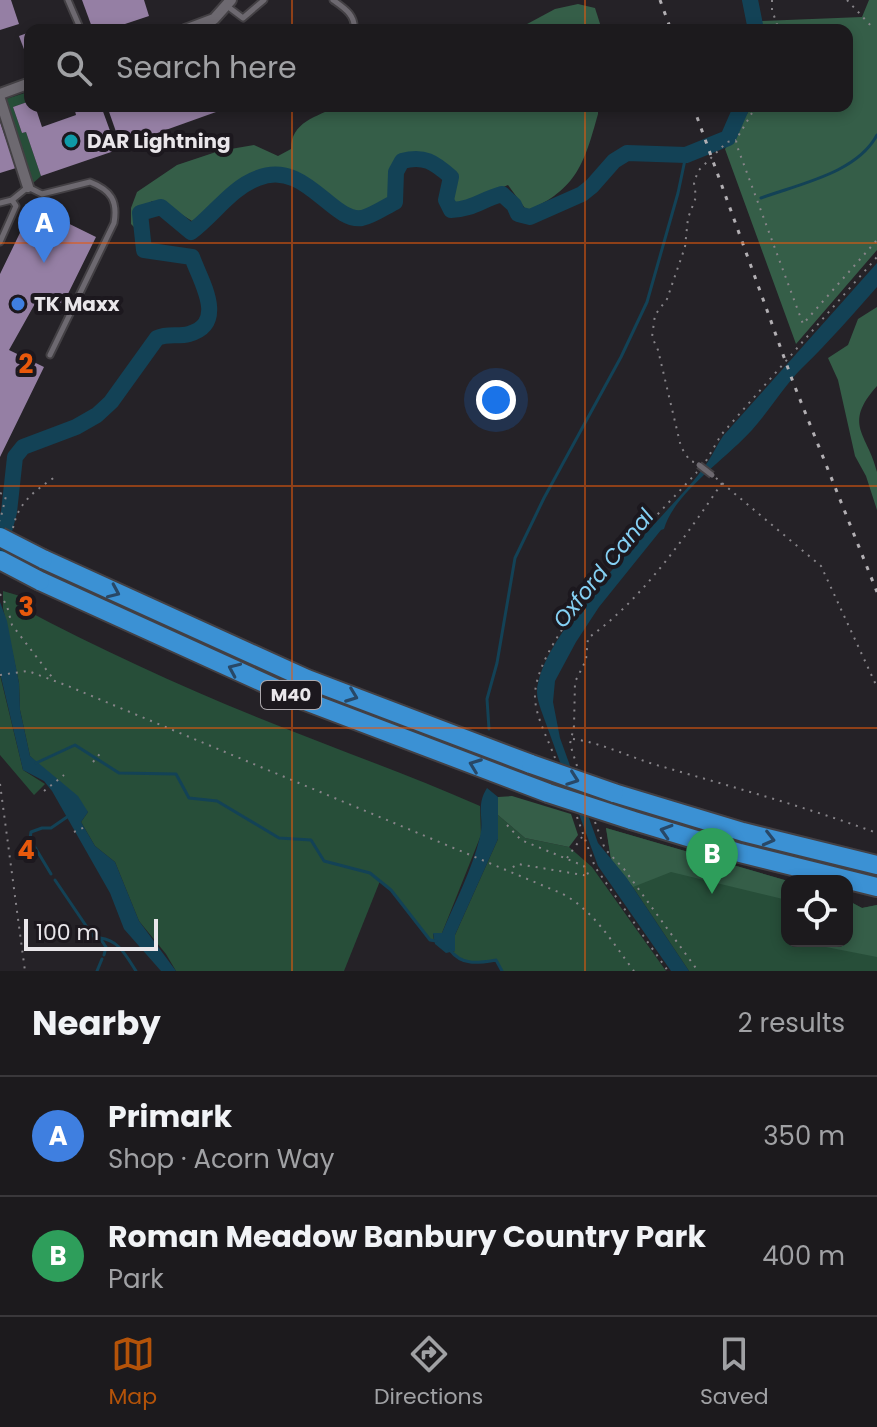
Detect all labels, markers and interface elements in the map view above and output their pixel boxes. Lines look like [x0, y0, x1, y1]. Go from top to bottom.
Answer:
search box [24, 24, 853, 112]
icon: search [52, 46, 96, 90]
text: Search here [116, 46, 297, 89]
place label: DAR Lightning [87, 127, 231, 155]
marker: DAR Lightning [62, 132, 80, 150]
pin: A [18, 197, 70, 263]
place label: TK Maxx [34, 290, 120, 318]
marker: TK Maxx [9, 295, 27, 313]
text: 2 [19, 346, 34, 382]
your location [476, 380, 516, 420]
water label: Oxford Canal [546, 502, 661, 634]
one-way arrow [106, 582, 121, 598]
text: 3 [18, 589, 34, 625]
one-way arrow [228, 663, 242, 679]
road number: M40 [261, 681, 321, 709]
one-way arrow [344, 686, 358, 703]
one-way arrow [469, 758, 483, 775]
one-way arrow [565, 769, 579, 785]
one-way arrow [660, 824, 674, 840]
pin: B [686, 828, 738, 894]
one-way arrow [762, 829, 776, 846]
text: 4 [17, 832, 35, 868]
map controls [781, 875, 853, 947]
button: locate [781, 875, 853, 947]
scale bar [24, 915, 158, 951]
text: 100 m [36, 917, 99, 948]
text: Nearby [32, 999, 161, 1047]
text: 2 results [738, 1005, 845, 1041]
text: Primark [108, 1095, 232, 1138]
text: A [48, 1118, 68, 1154]
text: 350 m [763, 1118, 845, 1154]
text: Shop · Acorn Way [108, 1141, 334, 1177]
text: Roman Meadow Banbury Country Park [108, 1215, 706, 1258]
text: B [49, 1238, 67, 1274]
text: 400 m [762, 1238, 845, 1274]
text: Park [108, 1261, 164, 1297]
tab: Map [108, 1332, 157, 1413]
tab: Directions [374, 1332, 483, 1413]
tab: Saved [700, 1332, 769, 1413]

